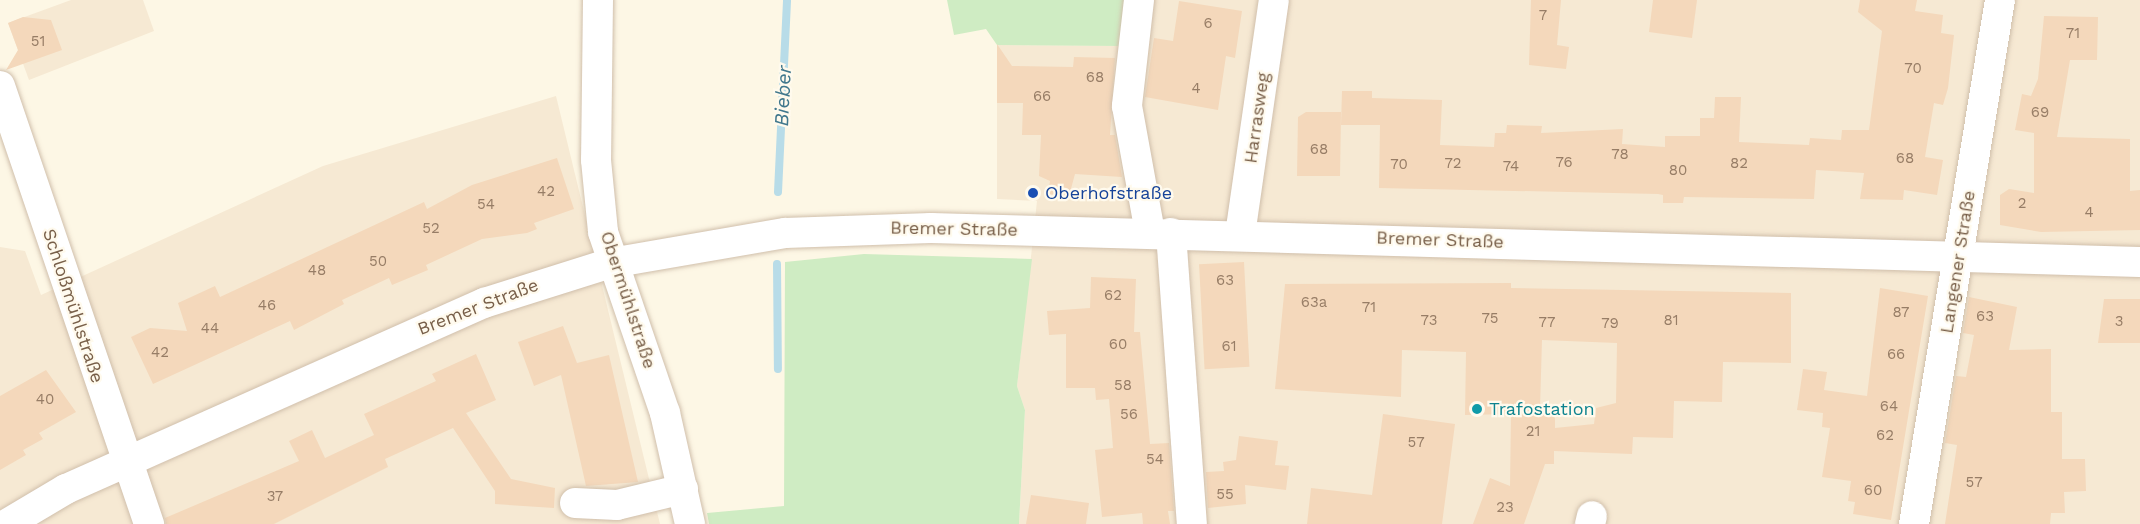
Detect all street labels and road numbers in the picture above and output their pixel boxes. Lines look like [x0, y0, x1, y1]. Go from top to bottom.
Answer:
street label: Harrasweg [1240, 71, 1274, 165]
street label: Langener Straße [1936, 189, 1980, 335]
street label: Bremer Straße [890, 217, 1018, 241]
street label: Schloßmühlstraße [38, 226, 108, 386]
street label: Bremer Straße [1376, 227, 1504, 253]
street label: Obermühlstraße [596, 229, 660, 371]
street label: Bremer Straße [414, 274, 542, 340]

